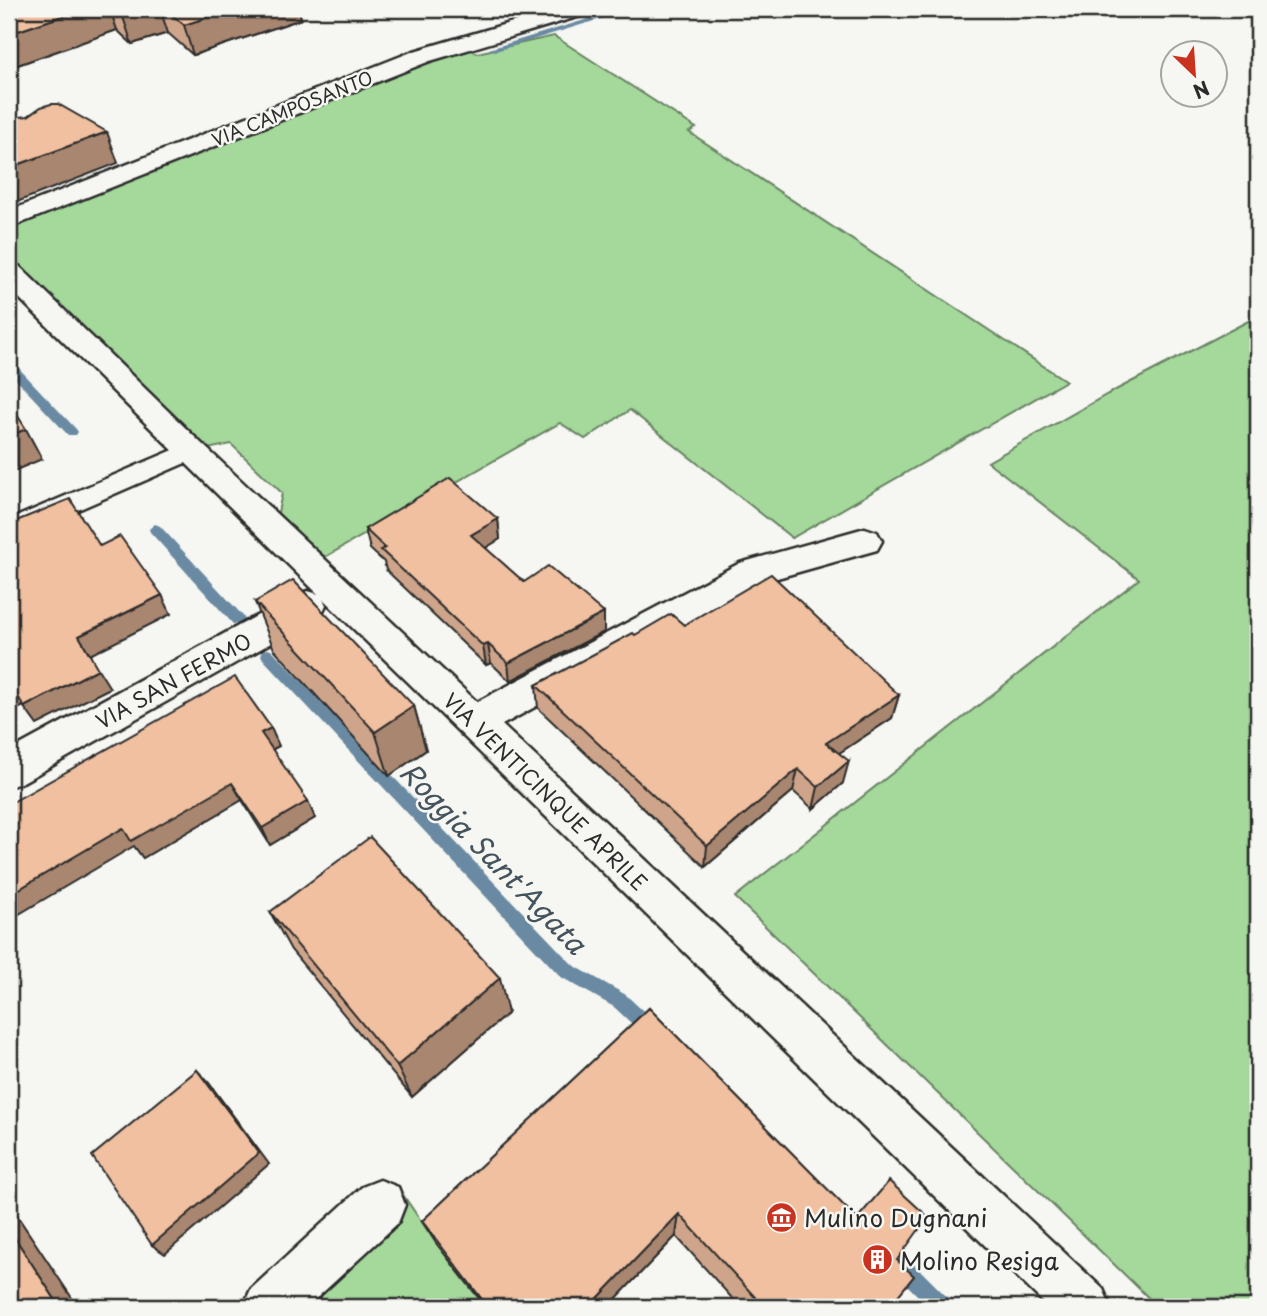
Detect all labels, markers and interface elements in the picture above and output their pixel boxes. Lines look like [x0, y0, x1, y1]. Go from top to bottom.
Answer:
north arrow [1158, 38, 1228, 108]
street label: VIA CAMPOSANTO [207, 63, 377, 153]
text: N [1189, 74, 1214, 106]
street label: VIA SAN FERMO [89, 624, 257, 736]
street label: VIA VENTICINQUE APRILE [437, 685, 655, 897]
water label: Roggia Sant'Agata [391, 751, 598, 964]
place label: Mulino Dugnani [804, 1199, 987, 1235]
museum icon: Mulino Dugnani [764, 1200, 798, 1234]
place label: Molino Resiga [900, 1242, 1059, 1278]
building icon: Molino Resiga [860, 1243, 894, 1277]

